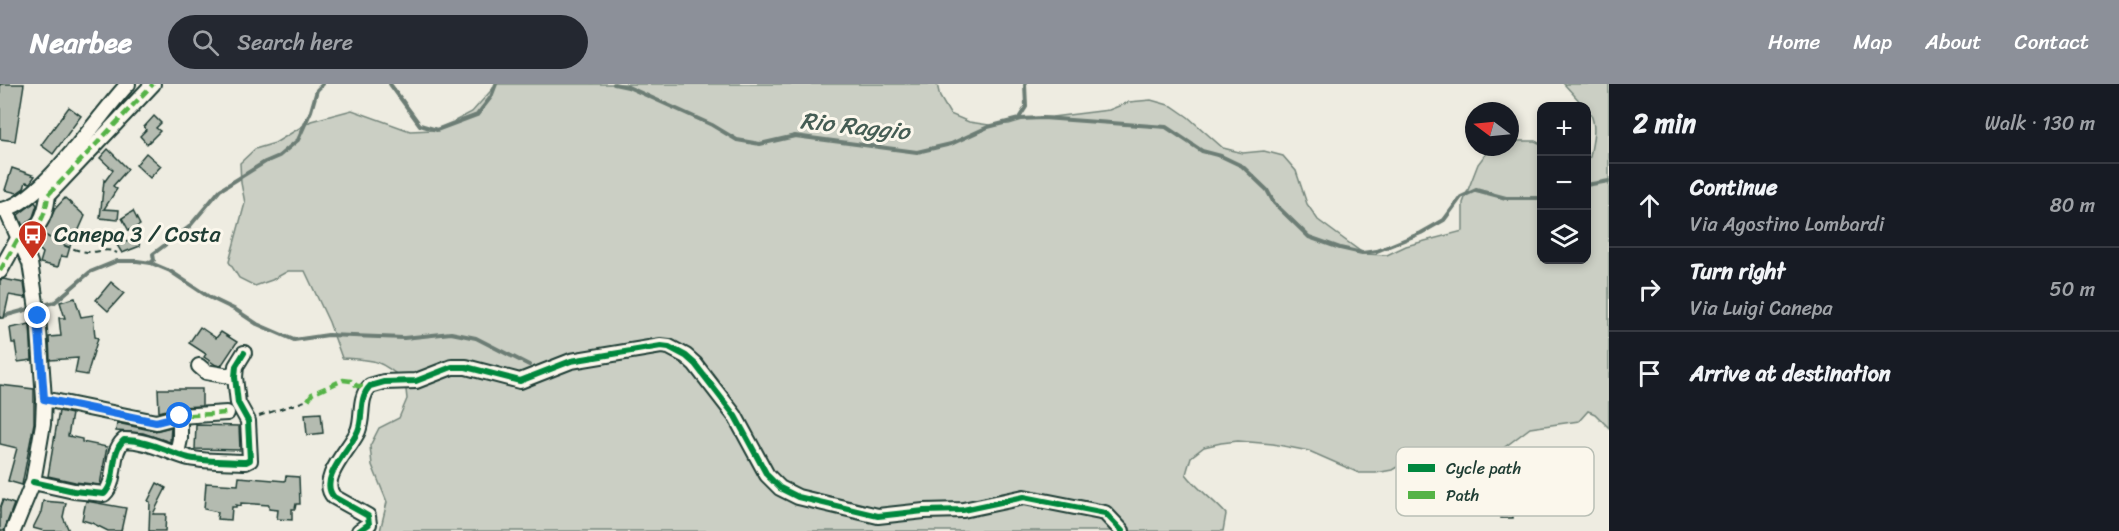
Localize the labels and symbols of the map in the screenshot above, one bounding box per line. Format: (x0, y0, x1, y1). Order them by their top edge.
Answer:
water label: Rio Raggio (798, 99, 913, 153)
north arrow (1465, 102, 1519, 156)
place label: Canepa 3 / Costa (54, 215, 221, 254)
bus stop icon: Canepa 3 / Costa (17, 218, 49, 260)
route end (24, 302, 50, 328)
route start (166, 402, 192, 428)
legend (1396, 447, 1594, 516)
text: Cycle path (1446, 454, 1521, 483)
text: Path (1446, 481, 1479, 510)

